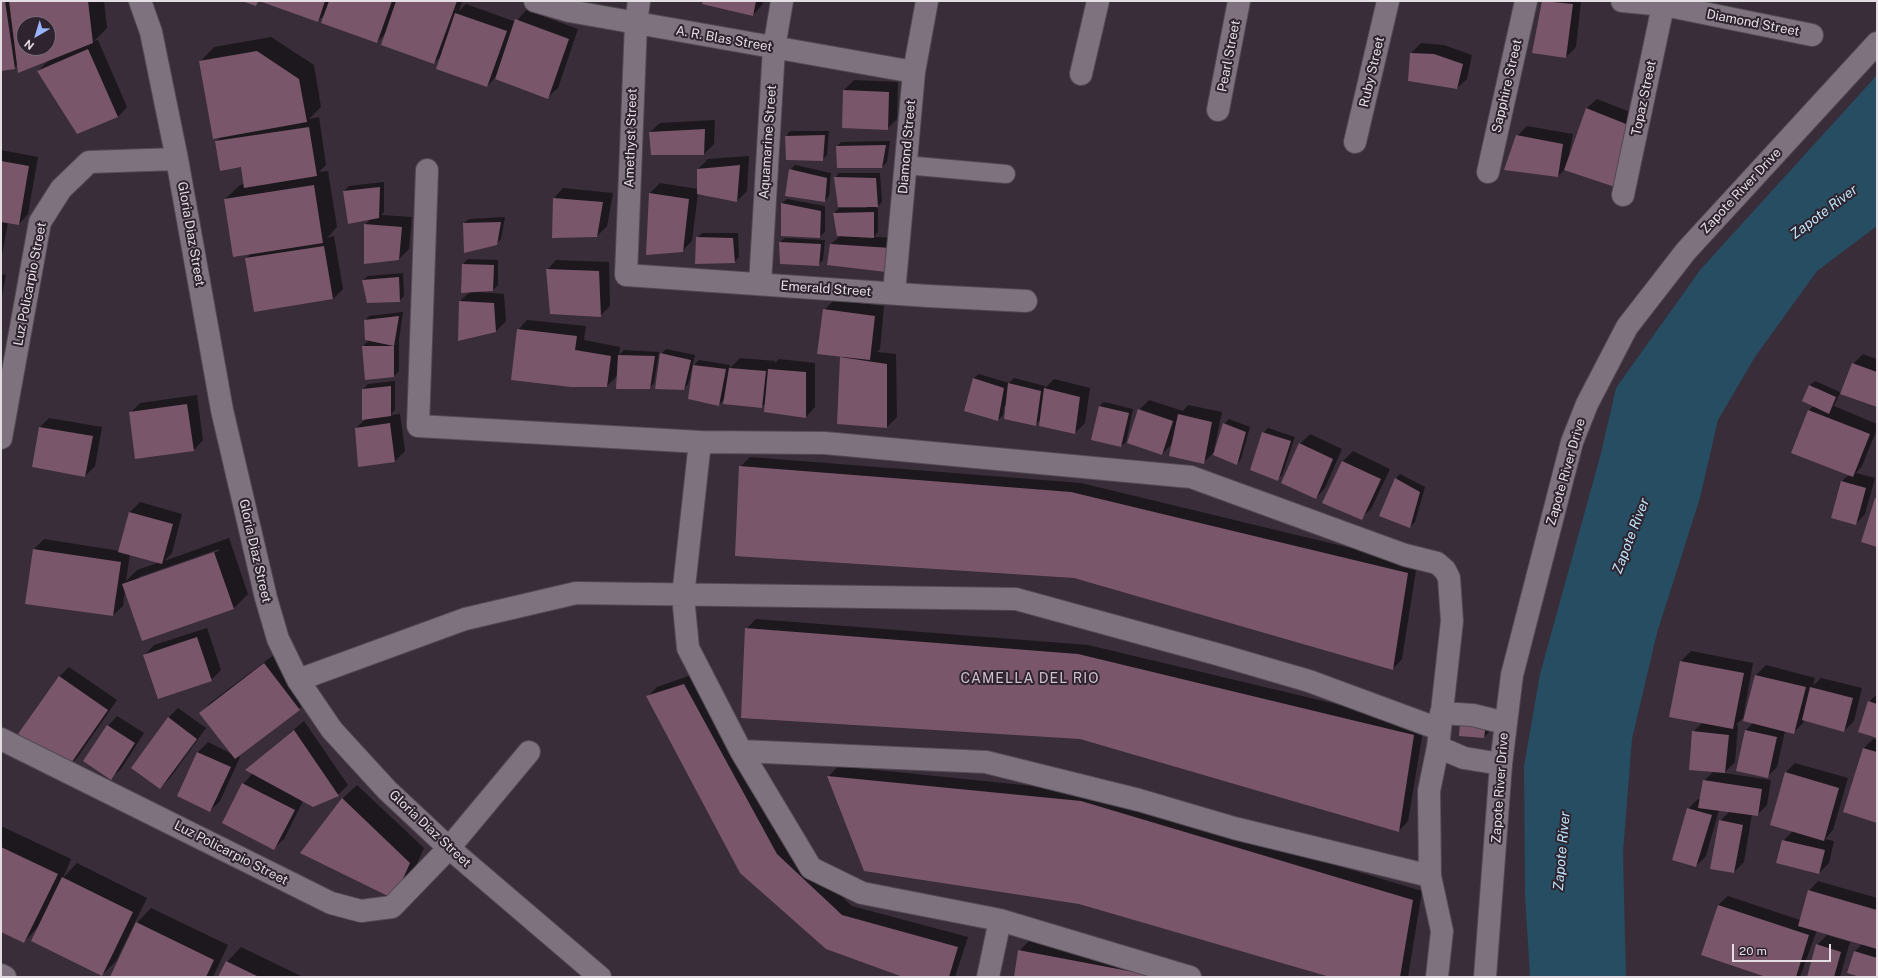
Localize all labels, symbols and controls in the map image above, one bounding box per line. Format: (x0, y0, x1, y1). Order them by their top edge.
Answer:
street label: Diamond Street (1705, 6, 1801, 40)
north arrow (16, 16, 56, 56)
street label: Pearl Street (1214, 19, 1244, 93)
street label: A. R. Blas Street (675, 23, 773, 55)
street label: Ruby Street (1356, 35, 1388, 109)
text: N (22, 37, 36, 52)
street label: Sapphire Street (1489, 38, 1525, 134)
street label: Topaz Street (1628, 59, 1660, 137)
street label: Aquamarine Street (756, 84, 780, 200)
street label: Amethyst Street (621, 88, 641, 188)
street label: Diamond Street (895, 99, 919, 195)
street label: Zapote River Drive (1698, 145, 1784, 237)
street label: Gloria Diaz Street (174, 180, 208, 288)
water label: Zapote River (1787, 181, 1861, 243)
street label: Luz Policarpio Street (10, 221, 50, 347)
street label: Emerald Street (780, 278, 872, 300)
street label: Zapote River Drive (1543, 417, 1589, 527)
water label: Zapote River (1609, 496, 1653, 576)
street label: Gloria Diaz Street (235, 498, 275, 604)
district label: CAMELLA DEL RIO (961, 671, 1099, 687)
street label: Zapote River Drive (1488, 732, 1512, 844)
street label: Gloria Diaz Street (386, 787, 474, 871)
water label: Zapote River (1550, 811, 1574, 891)
street label: Luz Policarpio Street (171, 817, 291, 889)
scale bar (1734, 936, 1833, 962)
text: 20 m (1739, 944, 1767, 958)

